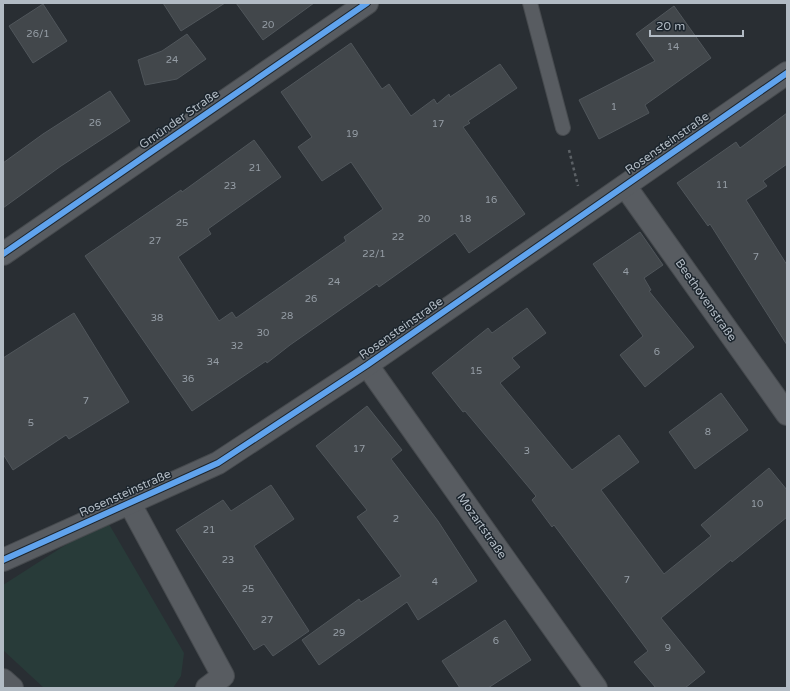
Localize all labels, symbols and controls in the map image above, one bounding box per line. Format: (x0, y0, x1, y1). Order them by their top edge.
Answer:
scale bar (650, 12, 743, 38)
house number: 20 (262, 19, 274, 31)
text: 20 m (656, 19, 685, 33)
house number: 26/1 (26, 28, 50, 40)
house number: 14 (667, 41, 679, 53)
house number: 24 (166, 54, 178, 66)
street label: Gmünder Straße (137, 86, 222, 152)
house number: 1 (611, 101, 617, 113)
street label: Rosensteinstraße (623, 109, 712, 177)
house number: 26 (89, 117, 101, 129)
house number: 17 (432, 118, 444, 130)
house number: 19 (346, 128, 358, 140)
house number: 21 (249, 162, 261, 174)
house number: 11 (716, 179, 728, 191)
house number: 23 (224, 180, 236, 192)
house number: 16 (485, 194, 497, 206)
house number: 20 (418, 213, 430, 225)
house number: 18 (459, 213, 471, 225)
house number: 25 (176, 217, 188, 229)
house number: 22 (392, 231, 404, 243)
house number: 27 (149, 235, 161, 247)
house number: 22/1 (362, 248, 386, 260)
house number: 7 (753, 251, 759, 263)
street label: Beethovenstraße (672, 256, 740, 344)
house number: 4 (623, 266, 629, 278)
house number: 24 (328, 276, 340, 288)
house number: 26 (305, 293, 317, 305)
street label: Rosensteinstraße (357, 294, 446, 362)
house number: 28 (281, 310, 293, 322)
house number: 38 (151, 312, 163, 324)
house number: 30 (257, 327, 269, 339)
house number: 32 (231, 340, 243, 352)
house number: 6 (654, 346, 660, 358)
house number: 34 (207, 356, 219, 368)
house number: 15 (470, 365, 482, 377)
house number: 36 (182, 373, 194, 385)
house number: 7 (83, 395, 89, 407)
house number: 5 (28, 417, 34, 429)
house number: 8 (705, 426, 711, 438)
house number: 17 (353, 443, 365, 455)
house number: 3 (524, 445, 530, 457)
street label: Rosensteinstraße (77, 466, 173, 519)
street label: Mozartstraße (454, 491, 510, 561)
house number: 10 (751, 498, 763, 510)
house number: 2 (393, 513, 399, 525)
house number: 21 (203, 524, 215, 536)
house number: 23 (222, 554, 234, 566)
house number: 7 (624, 574, 630, 586)
house number: 4 (432, 576, 438, 588)
house number: 25 (242, 583, 254, 595)
house number: 27 (261, 614, 273, 626)
house number: 29 (333, 627, 345, 639)
house number: 6 (493, 635, 499, 647)
house number: 9 (665, 642, 671, 654)

